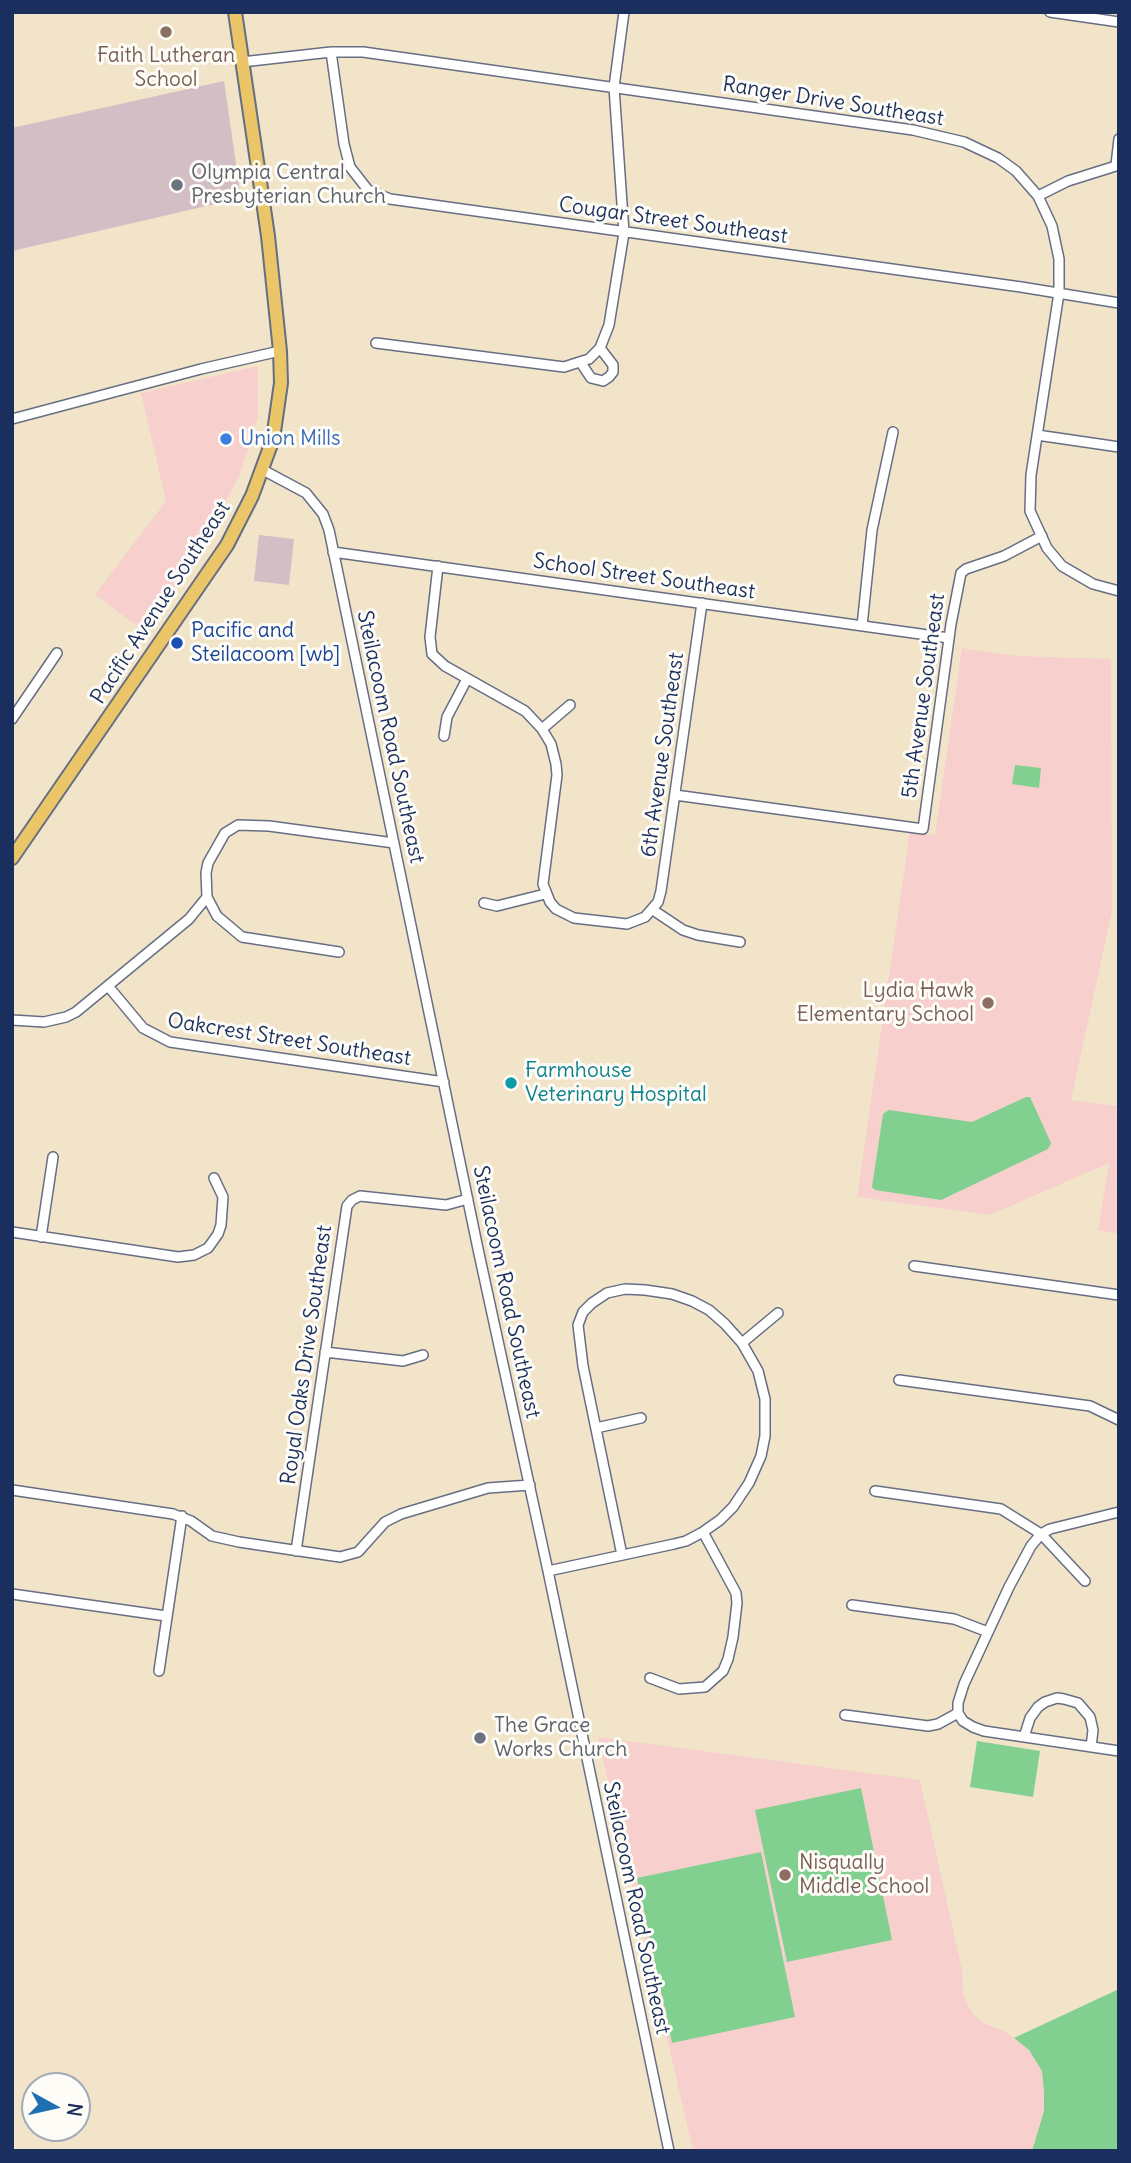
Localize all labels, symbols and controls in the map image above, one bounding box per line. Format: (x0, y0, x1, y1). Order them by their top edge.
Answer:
marker: Faith Lutheran School (158, 24, 174, 40)
place label: Faith Lutheran School (97, 43, 235, 93)
street label: Ranger Drive Southeast (721, 72, 945, 132)
place label: Olympia Central Presbyterian Church (191, 160, 386, 210)
marker: Olympia Central Presbyterian Church (169, 177, 185, 193)
street label: Cougar Street Southeast (557, 192, 789, 250)
place label: Union Mills (240, 426, 341, 452)
marker: Union Mills (218, 431, 234, 447)
street label: Pacific Avenue Southeast (86, 497, 236, 709)
street label: School Street Southeast (531, 549, 757, 605)
street label: 5th Avenue Southeast (897, 592, 951, 800)
street label: Steilacoom Road Southeast (351, 608, 429, 866)
place label: Pacific and Steilacoom [wb] (191, 618, 340, 668)
marker: Pacific and Steilacoom [wb] (169, 635, 185, 651)
street label: 6th Avenue Southeast (636, 651, 690, 859)
place label: Lydia Hawk Elementary School (797, 978, 974, 1028)
marker: Lydia Hawk Elementary School (980, 995, 996, 1011)
street label: Oakcrest Street Southeast (165, 1008, 413, 1072)
place label: Farmhouse Veterinary Hospital (525, 1058, 707, 1108)
marker: Farmhouse Veterinary Hospital (503, 1075, 519, 1091)
street label: Steilacoom Road Southeast (467, 1163, 545, 1421)
street label: Royal Oaks Drive Southeast (276, 1224, 338, 1486)
place label: The Grace Works Church (494, 1713, 627, 1763)
marker: The Grace Works Church (472, 1730, 488, 1746)
street label: Steilacoom Road Southeast (597, 1779, 675, 2037)
place label: Nisqually Middle School (799, 1850, 929, 1900)
marker: Nisqually Middle School (777, 1867, 793, 1883)
north arrow (21, 2072, 91, 2142)
text: N (62, 2101, 88, 2118)

